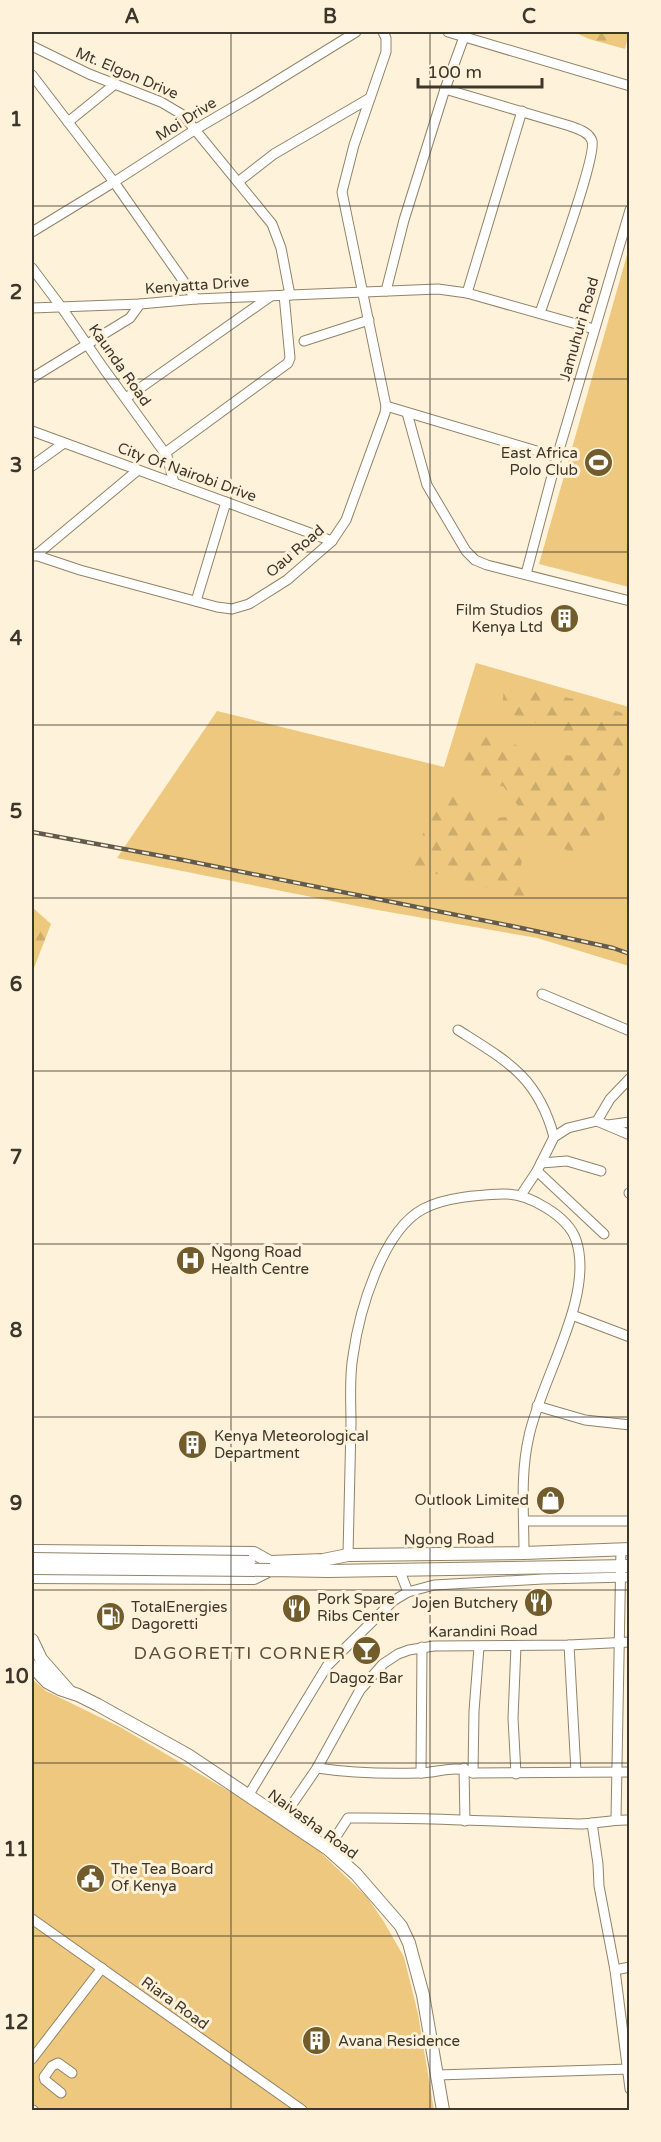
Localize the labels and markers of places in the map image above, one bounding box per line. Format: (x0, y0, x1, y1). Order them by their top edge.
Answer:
place label: East Africa Polo Club (501, 444, 578, 479)
sports icon: East Africa Polo Club (583, 446, 615, 478)
place label: Film Studios Kenya Ltd (456, 601, 543, 636)
building icon: Film Studios Kenya Ltd (548, 603, 580, 635)
place label: Ngong Road Health Centre (211, 1243, 309, 1278)
hospital icon: Ngong Road Health Centre (174, 1245, 206, 1277)
place label: Kenya Meteorological Department (214, 1427, 369, 1462)
building icon: Kenya Meteorological Department (177, 1429, 209, 1461)
shop icon: Outlook Limited (534, 1484, 566, 1516)
place label: Outlook Limited (415, 1491, 529, 1509)
restaurant icon: Jojen Butchery (523, 1587, 555, 1619)
place label: Pork Spare Ribs Center (317, 1590, 400, 1625)
restaurant icon: Pork Spare Ribs Center (280, 1592, 312, 1624)
place label: Jojen Butchery (412, 1594, 518, 1612)
place label: TotalEnergies Dagoretti (131, 1598, 227, 1633)
fuel station icon: TotalEnergies Dagoretti (94, 1600, 126, 1632)
bar icon: Dagoz Bar (350, 1635, 382, 1667)
place label: Dagoz Bar (329, 1669, 403, 1687)
place label: The Tea Board Of Kenya (111, 1860, 213, 1895)
public building icon: The Tea Board Of Kenya (74, 1862, 106, 1894)
building icon: Avana Residence (301, 2025, 333, 2057)
place label: Avana Residence (338, 2032, 460, 2050)

